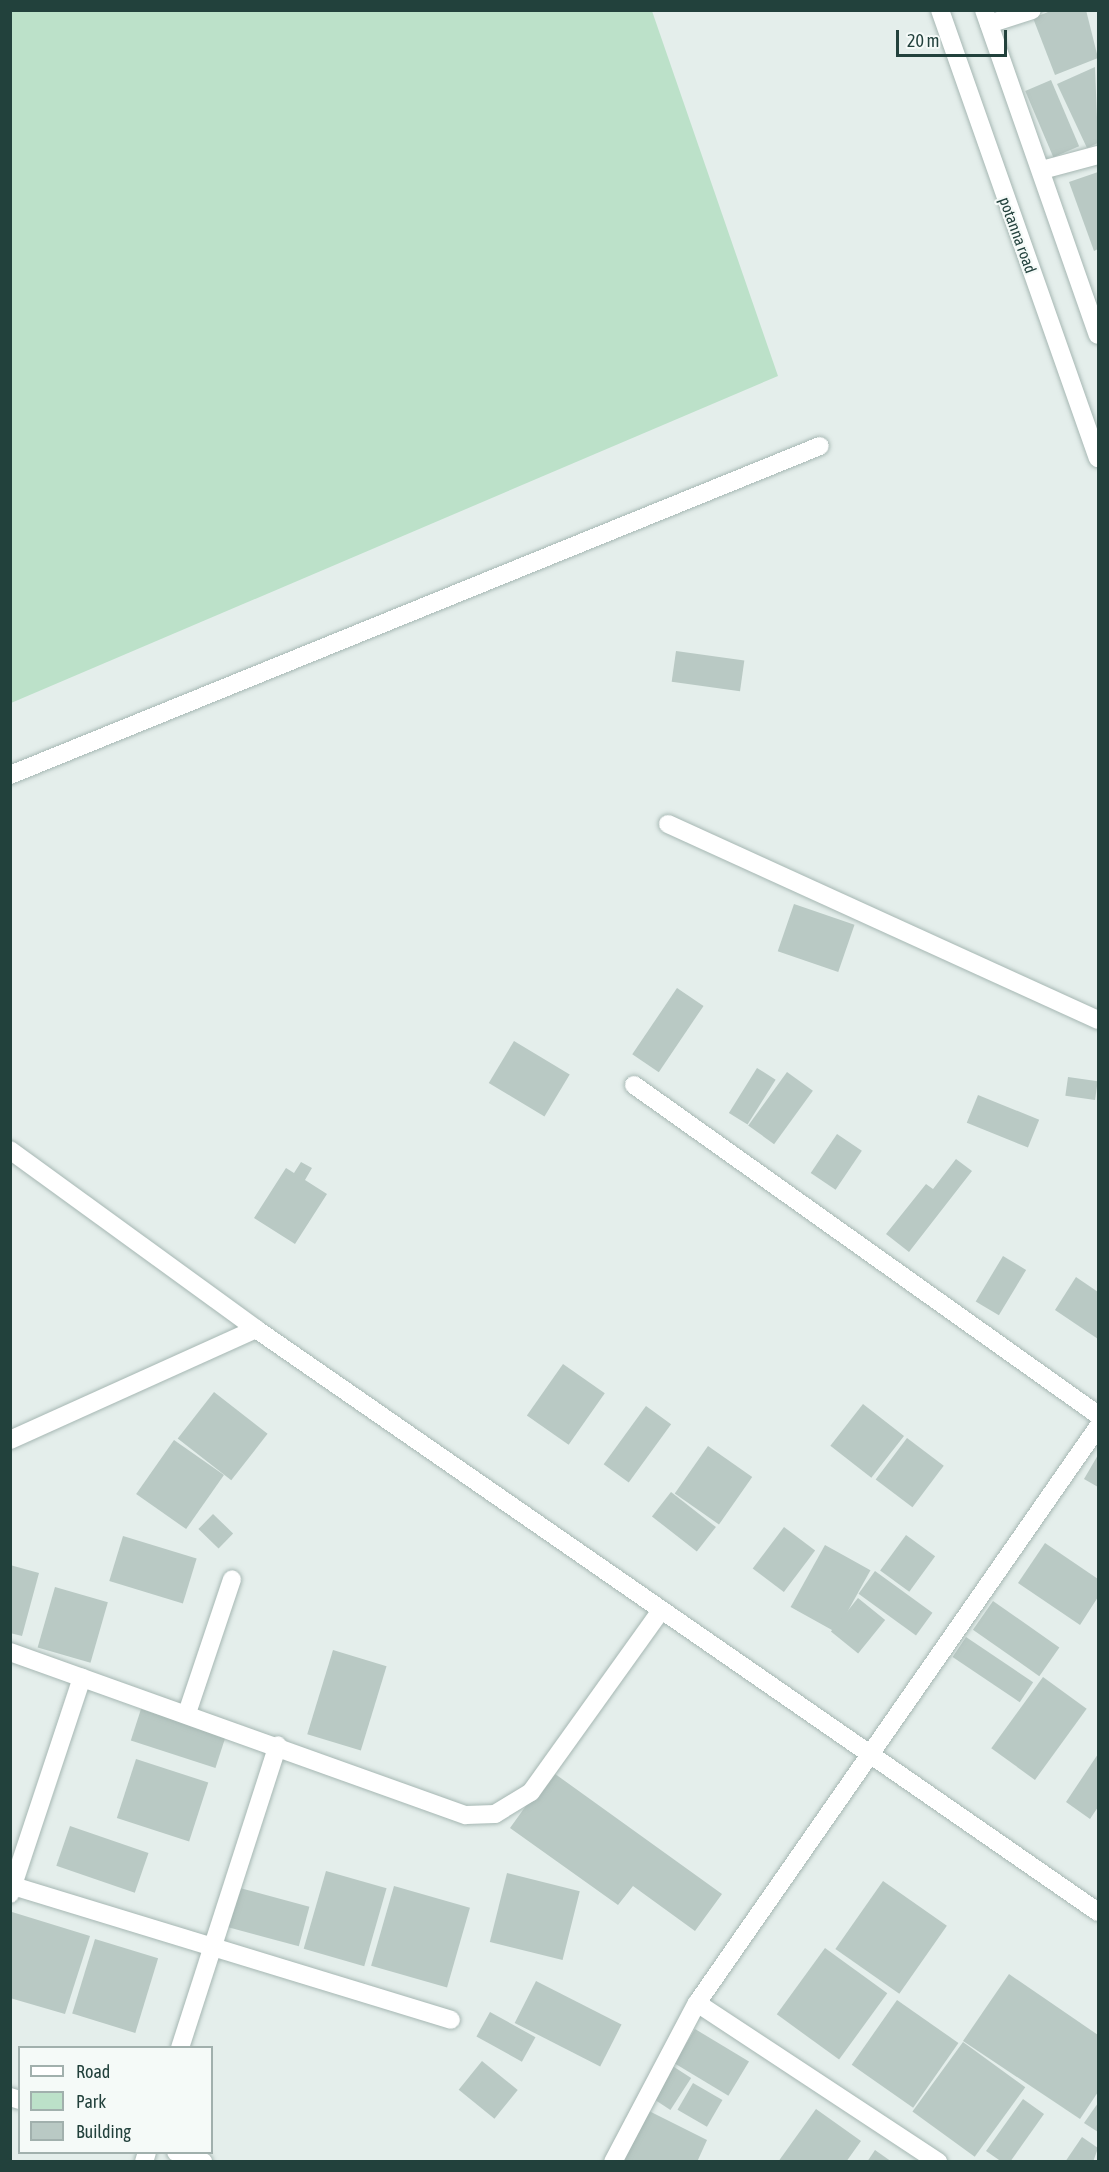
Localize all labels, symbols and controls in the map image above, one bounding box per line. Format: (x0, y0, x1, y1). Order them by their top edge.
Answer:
scale bar (899, 18, 1010, 56)
text: 20 m (907, 30, 939, 51)
street label: potanna road (995, 194, 1041, 276)
legend (18, 2046, 213, 2154)
text: Road (76, 2061, 110, 2082)
text: Park (76, 2091, 106, 2112)
text: Building (76, 2121, 131, 2142)

